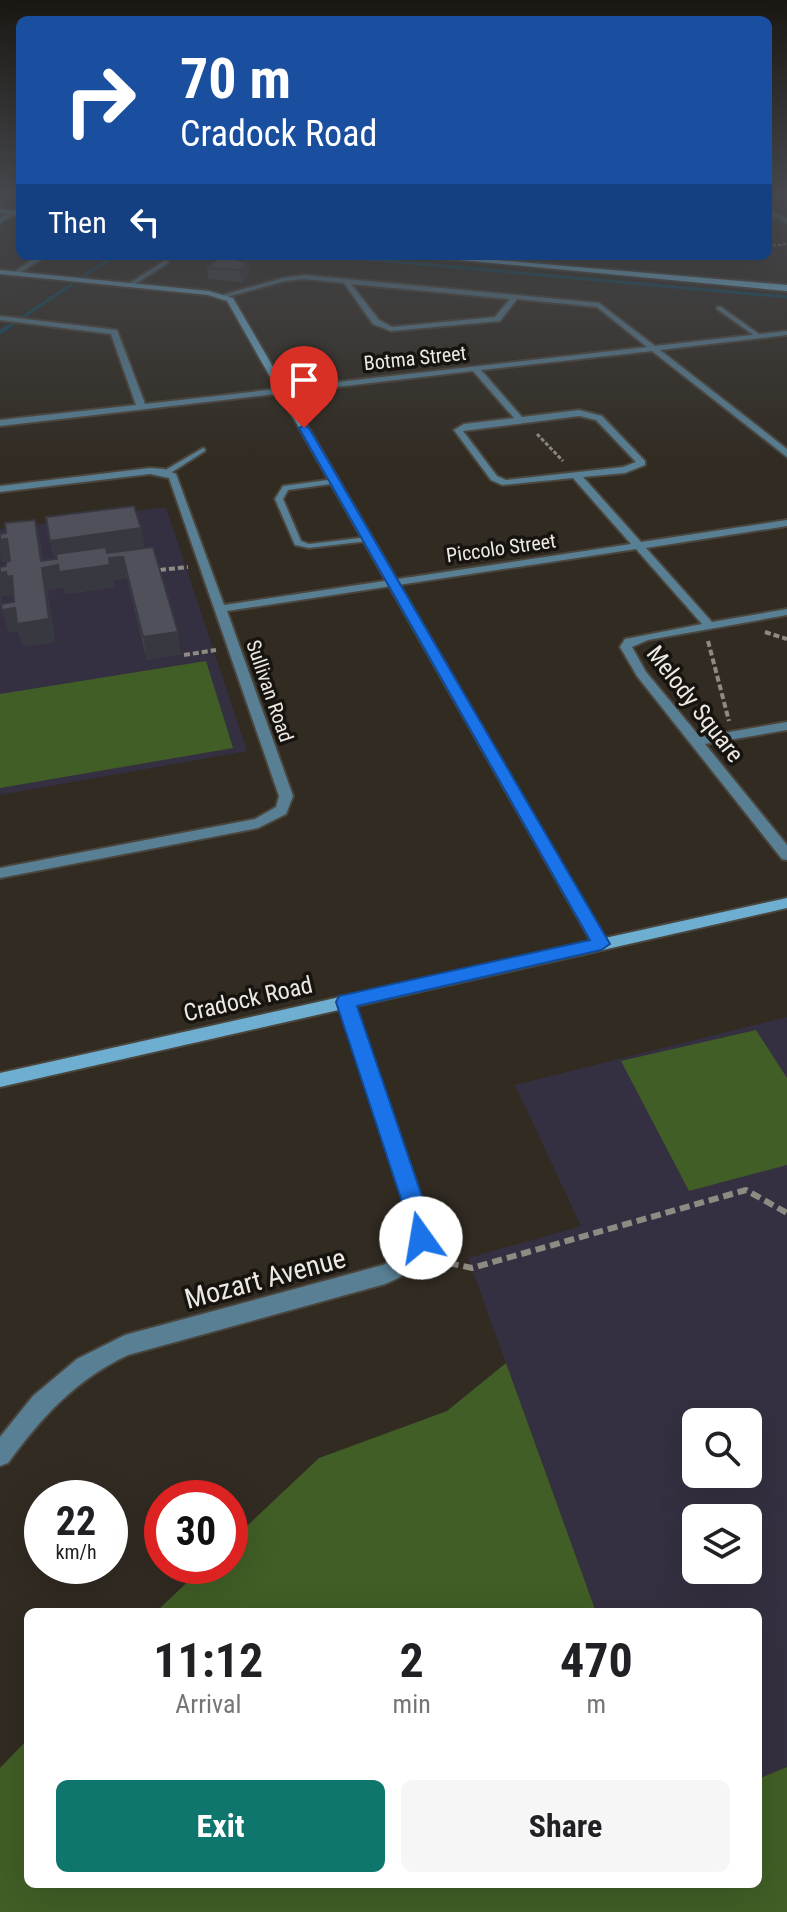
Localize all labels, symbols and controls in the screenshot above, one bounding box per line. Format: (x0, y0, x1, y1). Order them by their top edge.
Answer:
text: 70 m (180, 46, 291, 112)
icon: right (48, 48, 152, 152)
text: Cradock Road (180, 113, 377, 155)
icon: left (123, 200, 167, 244)
text: Then (48, 205, 107, 240)
street label: Botma Street (363, 341, 468, 375)
pin (270, 346, 338, 428)
icon: arrive (282, 358, 326, 402)
street label: Piccolo Street (445, 528, 557, 568)
street label: Sullivan Road (241, 637, 299, 745)
street label: Melody Square (641, 640, 749, 768)
street label: Cradock Road (181, 971, 315, 1027)
position arrow (379, 1196, 463, 1280)
street label: Mozart Avenue (181, 1241, 349, 1316)
map controls (682, 1408, 762, 1584)
button: search (682, 1408, 762, 1488)
speed limit sign: 30 (144, 1480, 248, 1584)
text: 22 (56, 1498, 96, 1545)
button: layers (682, 1504, 762, 1584)
text: km/h (55, 1540, 97, 1564)
text: 11:12 (153, 1632, 263, 1689)
text: 2 (400, 1632, 424, 1689)
text: 470 (560, 1632, 633, 1689)
text: Arrival (175, 1689, 241, 1719)
text: min (393, 1689, 431, 1719)
text: m (587, 1689, 606, 1719)
button: Exit (56, 1780, 385, 1872)
button: Share (401, 1780, 730, 1872)

